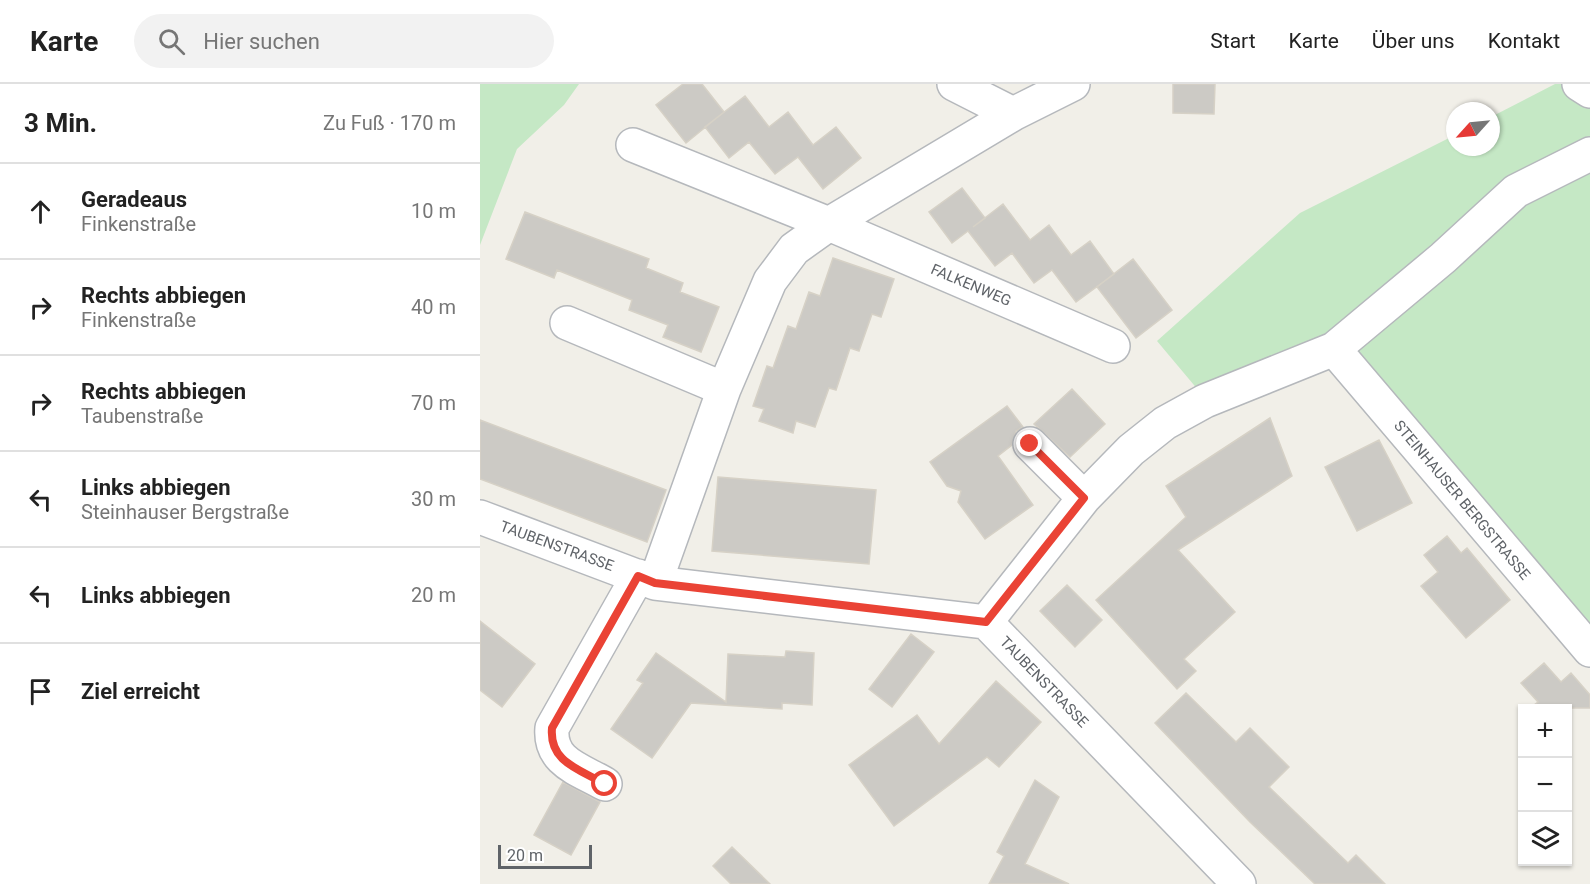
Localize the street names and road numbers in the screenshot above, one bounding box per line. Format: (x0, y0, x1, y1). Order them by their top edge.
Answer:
street label: FALKENWEG (928, 260, 1014, 310)
street label: STEINHAUSER BERGSTRASSE (1390, 417, 1534, 584)
street label: TAUBENSTRASSE (498, 517, 617, 575)
street label: TAUBENSTRASSE (996, 633, 1092, 732)

